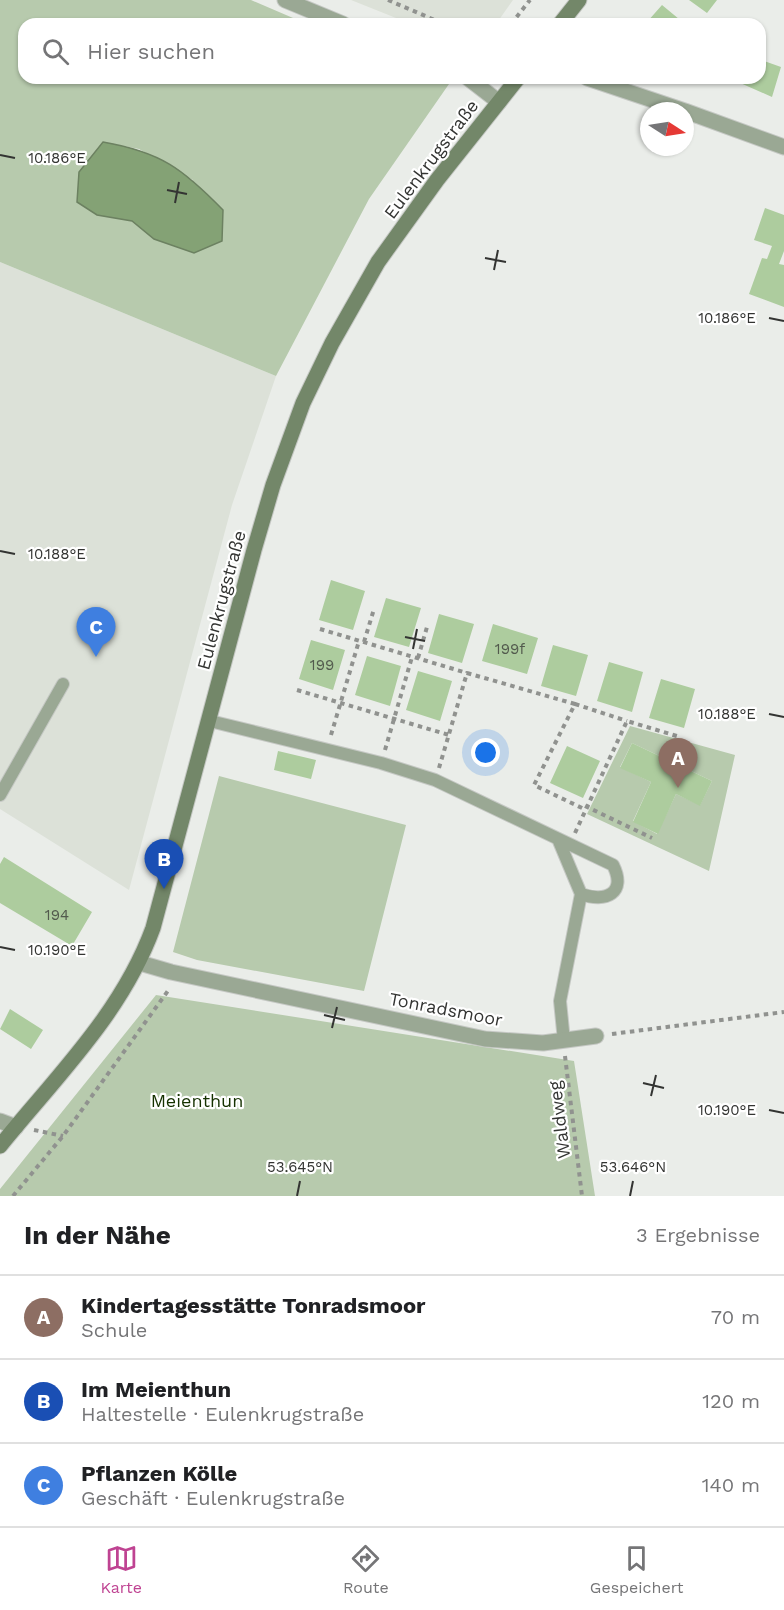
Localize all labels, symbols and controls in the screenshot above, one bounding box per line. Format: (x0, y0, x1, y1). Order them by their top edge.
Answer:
search box (18, 18, 766, 84)
icon: search (39, 35, 72, 68)
text: Hier suchen (87, 39, 215, 64)
street label: Eulenkrugstraße (379, 95, 483, 223)
north arrow (640, 102, 694, 156)
text: 10.186°E (28, 149, 86, 167)
text: 10.186°E (698, 309, 756, 327)
street label: Eulenkrugstraße (192, 528, 250, 672)
text: 10.188°E (28, 545, 86, 563)
pin: C (76, 608, 116, 657)
house number: 199f (495, 640, 525, 658)
house number: 199 (310, 656, 334, 674)
text: 10.188°E (698, 705, 756, 723)
your location (471, 738, 500, 767)
pin: A (658, 738, 698, 788)
pin: B (144, 840, 184, 889)
house number: 194 (45, 906, 69, 924)
text: 10.190°E (28, 941, 86, 959)
street label: Tonradsmoor (388, 988, 504, 1030)
street label: Waldweg (544, 1079, 574, 1160)
park label: Meienthun (151, 1090, 243, 1111)
text: 10.190°E (698, 1101, 756, 1119)
text: 53.645°N (267, 1158, 333, 1176)
text: 53.646°N (600, 1158, 666, 1176)
text: In der Nähe (24, 1220, 171, 1250)
text: 3 Ergebnisse (636, 1223, 760, 1247)
text: Kindertagesstätte Tonradsmoor (81, 1293, 426, 1318)
text: A (37, 1305, 50, 1329)
text: 70 m (711, 1305, 760, 1329)
text: Schule (81, 1318, 147, 1342)
text: Im Meienthun (81, 1377, 231, 1402)
text: B (37, 1389, 50, 1413)
text: 120 m (702, 1389, 760, 1413)
text: Haltestelle · Eulenkrugstraße (81, 1402, 364, 1426)
text: Pflanzen Kölle (81, 1461, 237, 1486)
text: C (37, 1473, 50, 1497)
text: 140 m (702, 1473, 760, 1497)
text: Geschäft · Eulenkrugstraße (81, 1486, 345, 1510)
tab: Karte (101, 1542, 142, 1597)
tab: Route (343, 1542, 389, 1597)
tab: Gespeichert (590, 1542, 683, 1597)

